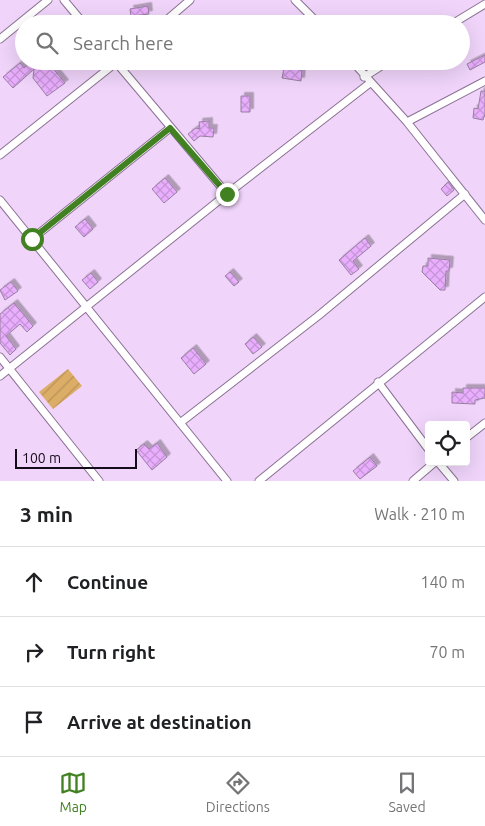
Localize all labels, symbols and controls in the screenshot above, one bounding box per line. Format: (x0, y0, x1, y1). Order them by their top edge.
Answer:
search box (15, 15, 470, 70)
icon: search (33, 29, 61, 57)
text: Search here (73, 32, 173, 54)
route end (216, 183, 239, 206)
route start (21, 228, 44, 251)
map controls (425, 421, 470, 466)
button: locate (425, 421, 470, 466)
scale bar (15, 446, 138, 469)
text: 100 m (22, 450, 61, 466)
text: 3 min (20, 502, 73, 526)
text: Walk · 210 m (374, 505, 465, 523)
icon: ahead (20, 568, 48, 596)
text: Continue (67, 571, 148, 593)
text: 140 m (420, 573, 465, 591)
icon: right (20, 638, 48, 666)
text: Turn right (67, 641, 155, 663)
text: 70 m (429, 643, 465, 661)
icon: arrive (20, 708, 48, 736)
text: Arrive at destination (67, 711, 252, 733)
tab: Map (59, 769, 87, 815)
tab: Directions (206, 769, 270, 815)
tab: Saved (388, 769, 426, 815)

